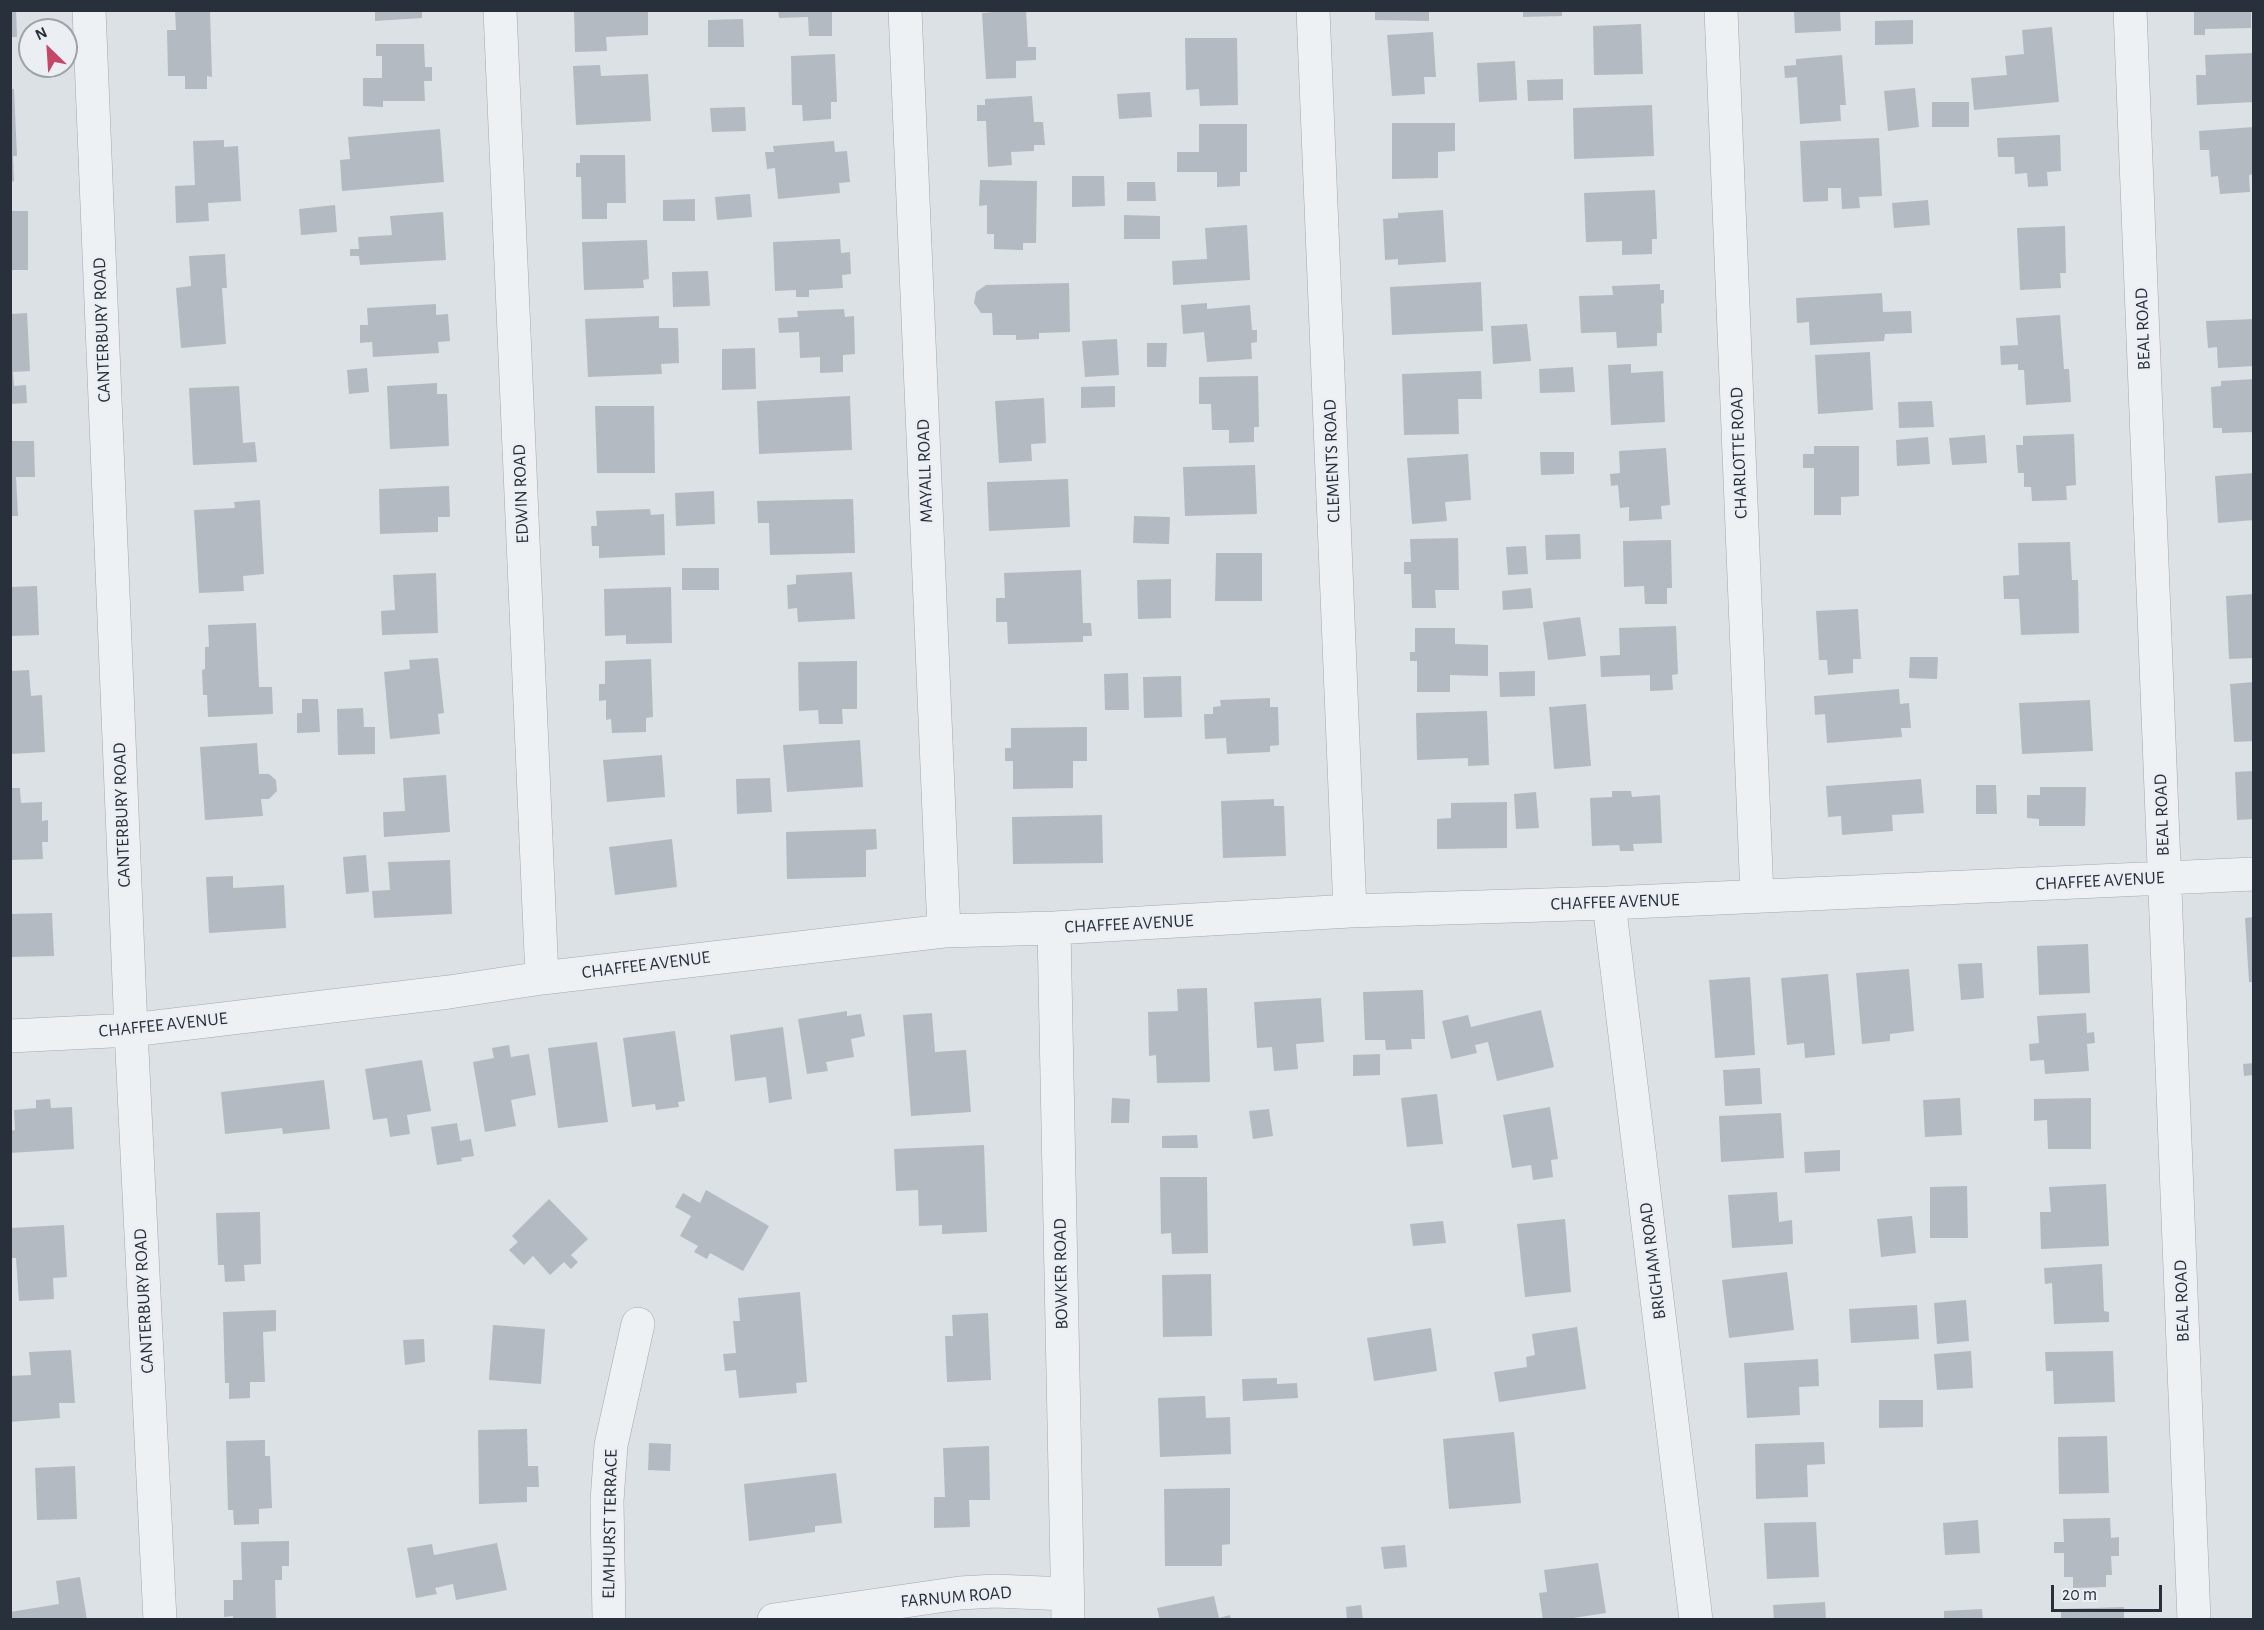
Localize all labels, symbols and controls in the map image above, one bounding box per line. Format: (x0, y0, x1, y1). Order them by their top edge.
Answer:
north arrow (18, 18, 78, 78)
text: N (33, 24, 50, 43)
street label: CANTERBURY ROAD (89, 257, 115, 403)
street label: BEAL ROAD (2131, 288, 2155, 370)
street label: CHARLOTTE ROAD (1726, 387, 1752, 519)
street label: CLEMENTS ROAD (1319, 399, 1345, 523)
street label: MAYALL ROAD (912, 419, 938, 523)
street label: EDWIN ROAD (508, 444, 534, 544)
street label: CANTERBURY ROAD (109, 742, 135, 888)
street label: BEAL ROAD (2150, 774, 2174, 856)
street label: CHAFFEE AVENUE (2035, 867, 2165, 895)
street label: CHAFFEE AVENUE (1550, 889, 1680, 915)
street label: CHAFFEE AVENUE (1064, 910, 1194, 938)
street label: CHAFFEE AVENUE (581, 946, 711, 984)
street label: CHAFFEE AVENUE (98, 1008, 228, 1042)
street label: BRIGHAM ROAD (1635, 1201, 1671, 1321)
street label: BOWKER ROAD (1049, 1218, 1073, 1330)
street label: CANTERBURY ROAD (129, 1228, 159, 1374)
street label: BEAL ROAD (2170, 1260, 2194, 1342)
street label: ELMHURST TERRACE (598, 1449, 622, 1599)
scale bar (2054, 1573, 2165, 1611)
street label: FARNUM ROAD (900, 1581, 1012, 1613)
text: 20 m (2062, 1586, 2097, 1604)

